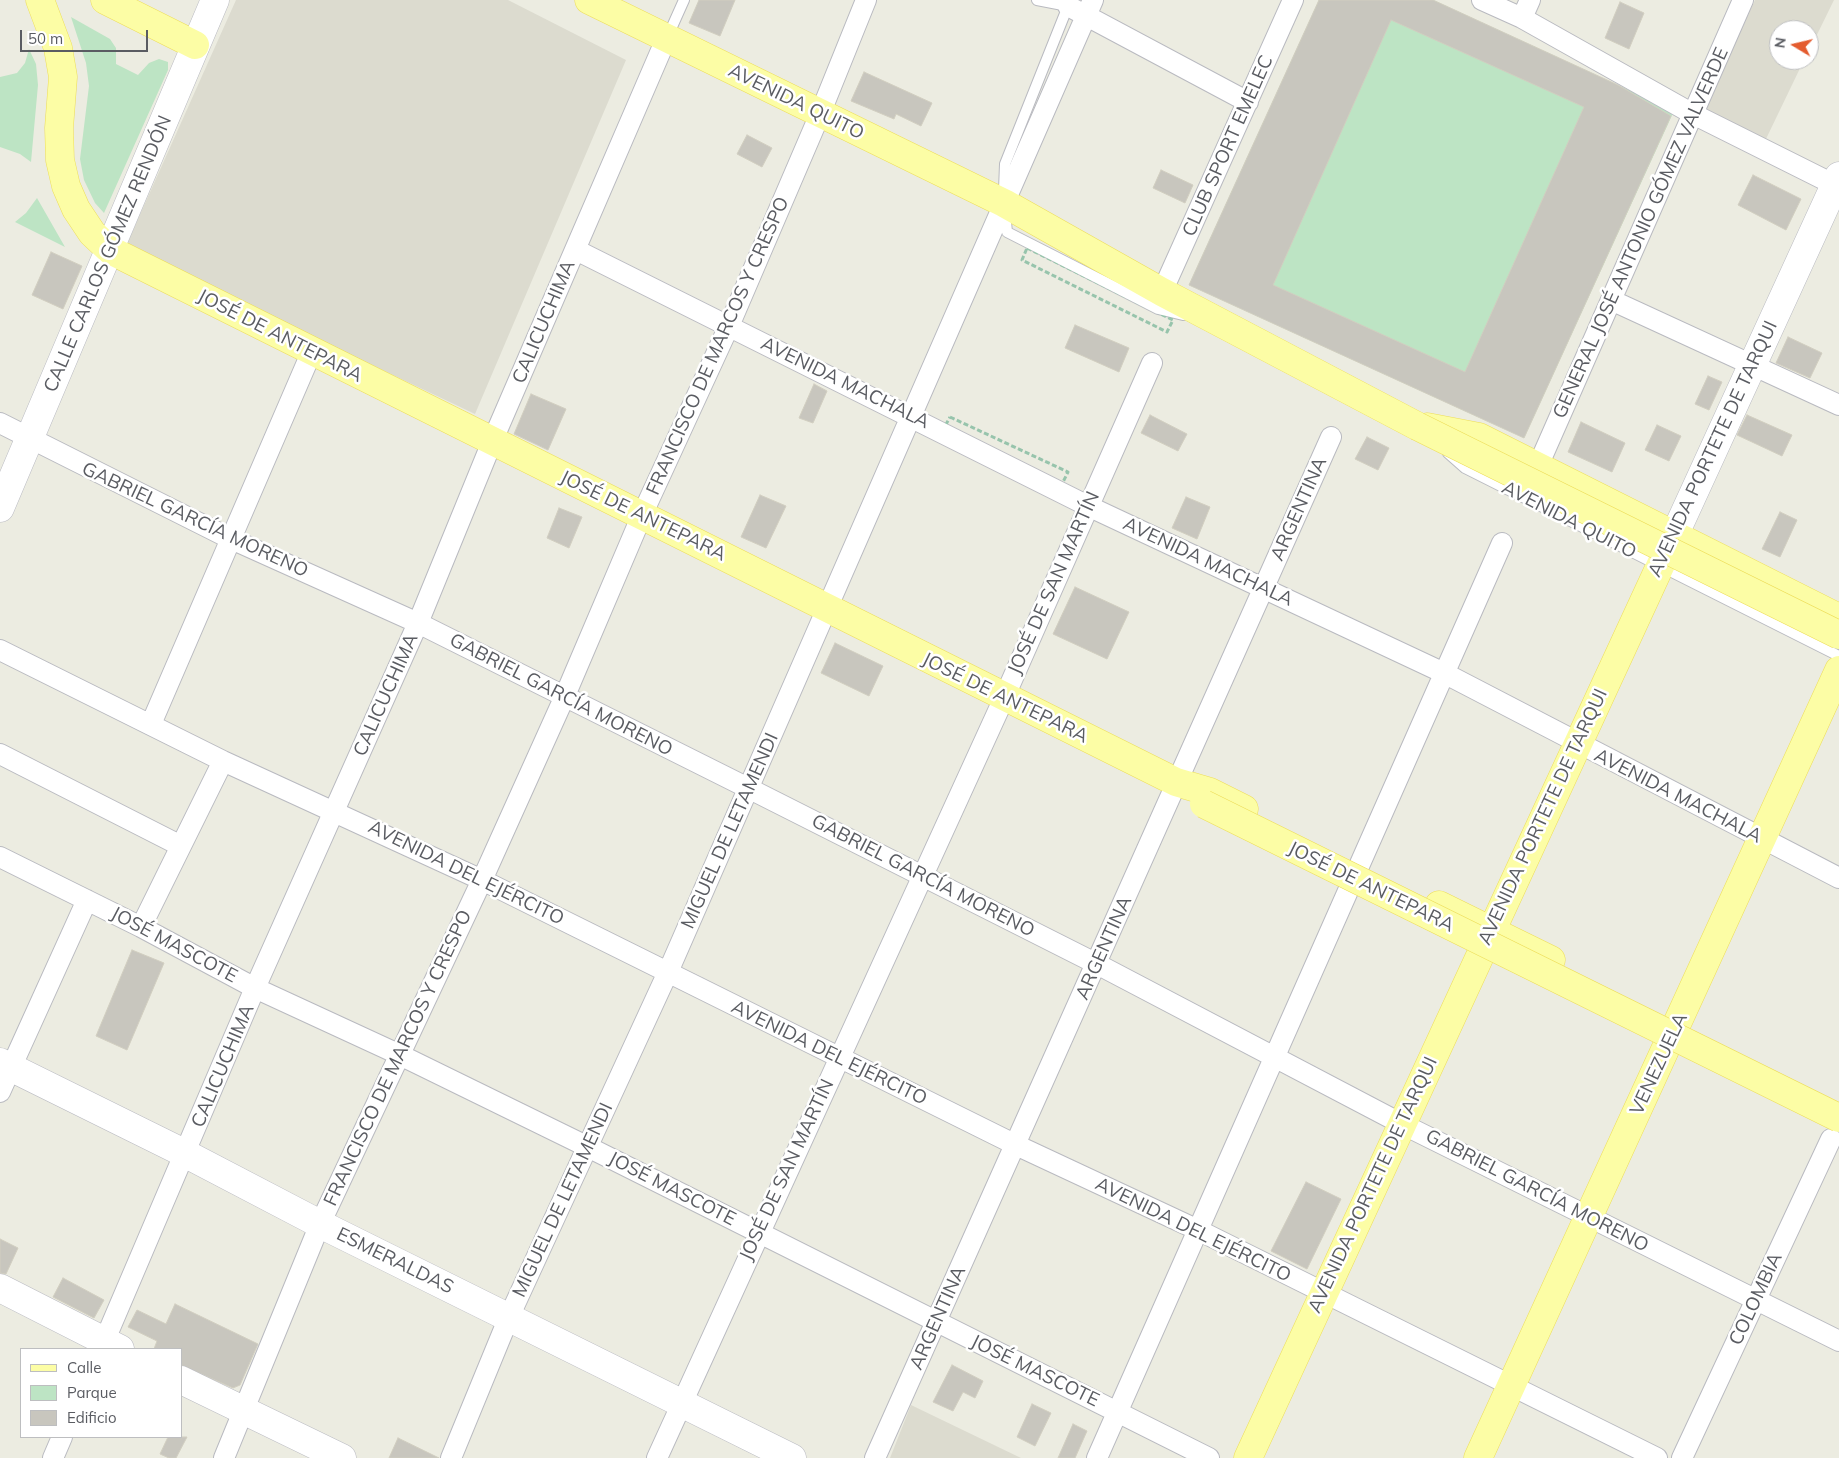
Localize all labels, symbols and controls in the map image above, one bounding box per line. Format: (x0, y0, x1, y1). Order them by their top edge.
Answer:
scale bar (22, 20, 150, 52)
north arrow (1769, 20, 1819, 70)
text: 50 m (28, 29, 63, 48)
text: N (1770, 36, 1790, 49)
street label: GENERAL JOSÉ ANTONIO GÓMEZ VALVERDE (1548, 44, 1734, 422)
street label: CLUB SPORT EMELEC (1178, 52, 1278, 240)
street label: AVENIDA QUITO (724, 59, 868, 145)
street label: CALLE CARLOS GÓMEZ RENDÓN (39, 112, 177, 396)
street label: FRANCISCO DE MARCOS Y CRESPO (642, 193, 794, 499)
street label: CALICUCHIMA (508, 257, 580, 387)
street label: JOSÉ DE ANTEPARA (194, 285, 366, 387)
street label: AVENIDA PORTETE DE TARQUI (1644, 317, 1782, 581)
street label: AVENIDA MACHALA (757, 332, 933, 434)
street label: ARGENTINA (1266, 454, 1332, 564)
street label: GABRIEL GARCÍA MORENO (78, 457, 312, 583)
street label: JOSÉ DE ANTEPARA (556, 466, 730, 566)
street label: AVENIDA QUITO (1498, 476, 1640, 564)
street label: JOSÉ DE SAN MARTÍN (1003, 488, 1105, 678)
street label: AVENIDA MACHALA (1119, 513, 1297, 611)
street label: GABRIEL GARCÍA MORENO (446, 629, 676, 761)
street label: CALICUCHIMA (349, 630, 423, 760)
street label: JOSÉ DE ANTEPARA (918, 648, 1092, 748)
street label: AVENIDA PORTETE DE TARQUI (1474, 685, 1612, 949)
street label: MIGUEL DE LETAMENDI (677, 730, 783, 932)
street label: AVENIDA MACHALA (1590, 744, 1766, 848)
street label: GABRIEL GARCÍA MORENO (808, 810, 1038, 942)
street label: AVENIDA DEL EJÉRCITO (364, 816, 568, 930)
street label: JOSÉ DE ANTEPARA (1284, 837, 1458, 937)
street label: ARGENTINA (1071, 893, 1137, 1003)
street label: JOSÉ MASCOTE (107, 902, 241, 988)
street label: FRANCISCO DE MARCOS Y CRESPO (319, 906, 477, 1210)
street label: AVENIDA DEL EJÉRCITO (727, 996, 931, 1110)
street label: CALICUCHIMA (187, 1001, 259, 1131)
street label: VENEZUELA (1625, 1009, 1693, 1119)
street label: AVENIDA PORTETE DE TARQUI (1304, 1053, 1442, 1317)
street label: JOSÉ DE SAN MARTÍN (735, 1076, 839, 1264)
street label: MIGUEL DE LETAMENDI (508, 1099, 618, 1301)
street label: GABRIEL GARCÍA MORENO (1422, 1125, 1652, 1257)
street label: JOSÉ MASCOTE (604, 1147, 740, 1231)
street label: AVENIDA DEL EJÉRCITO (1091, 1173, 1295, 1287)
street label: ESMERALDAS (333, 1223, 457, 1299)
street label: COLOMBIA (1725, 1249, 1787, 1349)
street label: ARGENTINA (905, 1263, 971, 1373)
street label: JOSÉ MASCOTE (967, 1330, 1103, 1412)
legend (20, 1348, 182, 1438)
text: Calle (67, 1358, 101, 1377)
text: Parque (67, 1383, 117, 1402)
text: Edificio (67, 1408, 117, 1427)

